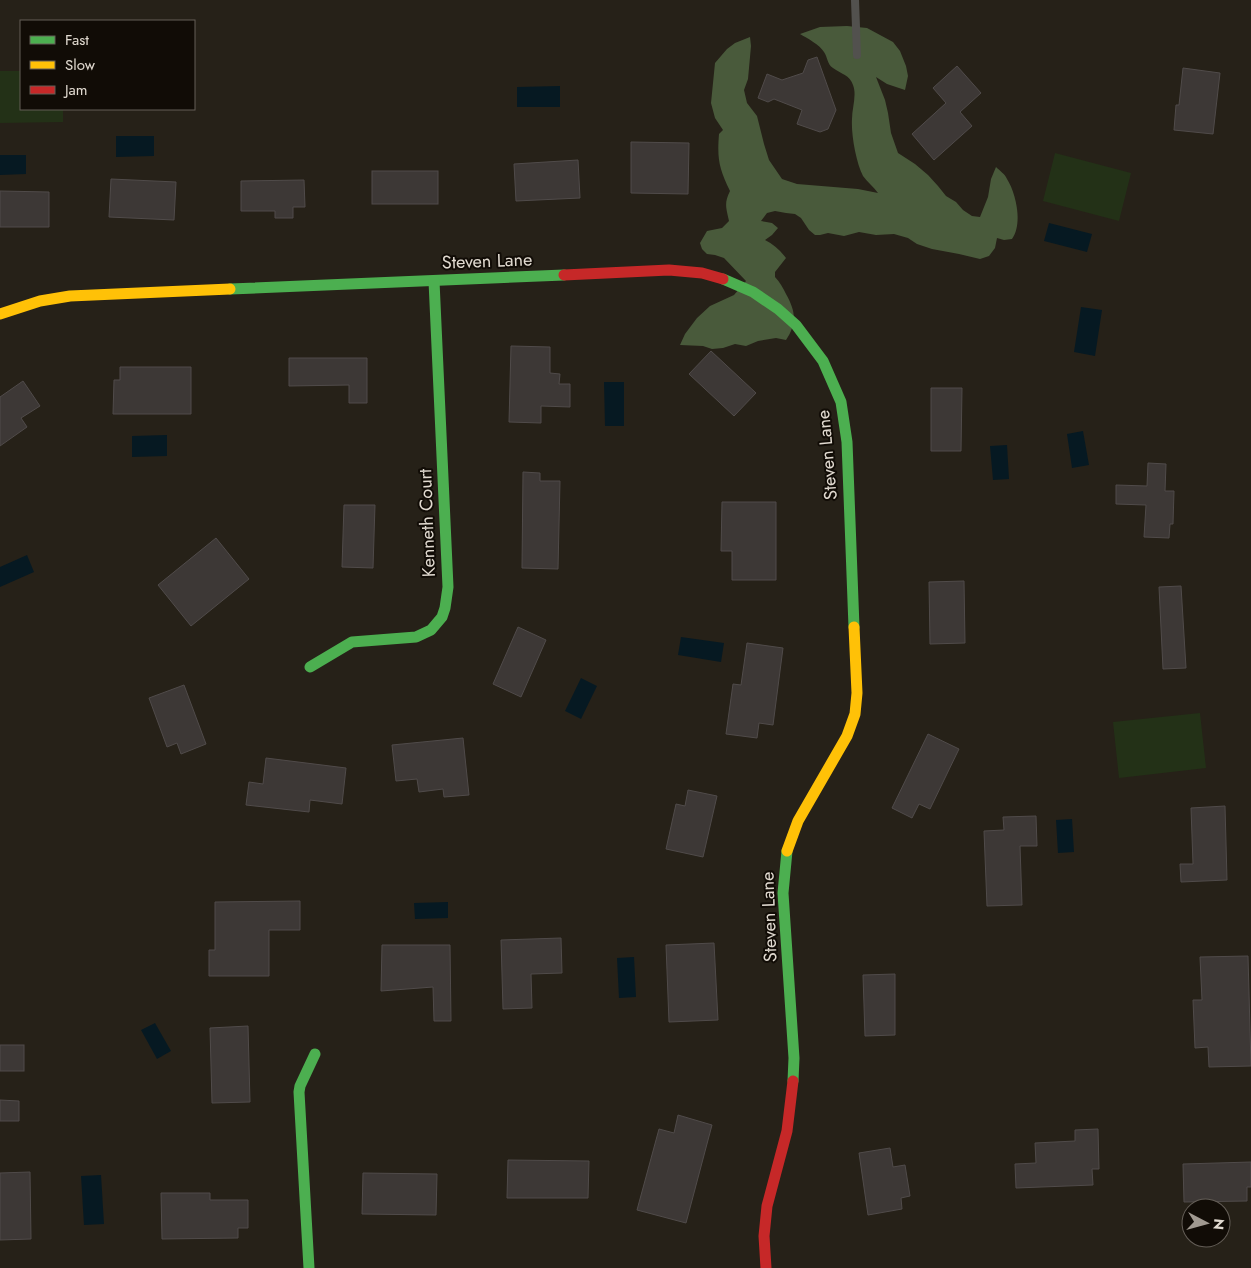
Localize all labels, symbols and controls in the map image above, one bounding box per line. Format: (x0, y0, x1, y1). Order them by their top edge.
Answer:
legend (20, 20, 195, 110)
text: Fast (65, 29, 89, 51)
text: Slow (65, 54, 96, 76)
text: Jam (63, 79, 88, 101)
street label: Steven Lane (441, 246, 533, 276)
street label: Steven Lane (810, 409, 844, 501)
street label: Kenneth Court (412, 468, 442, 578)
street label: Steven Lane (754, 871, 784, 963)
north arrow (1181, 1198, 1231, 1248)
text: N (1208, 1218, 1229, 1231)

